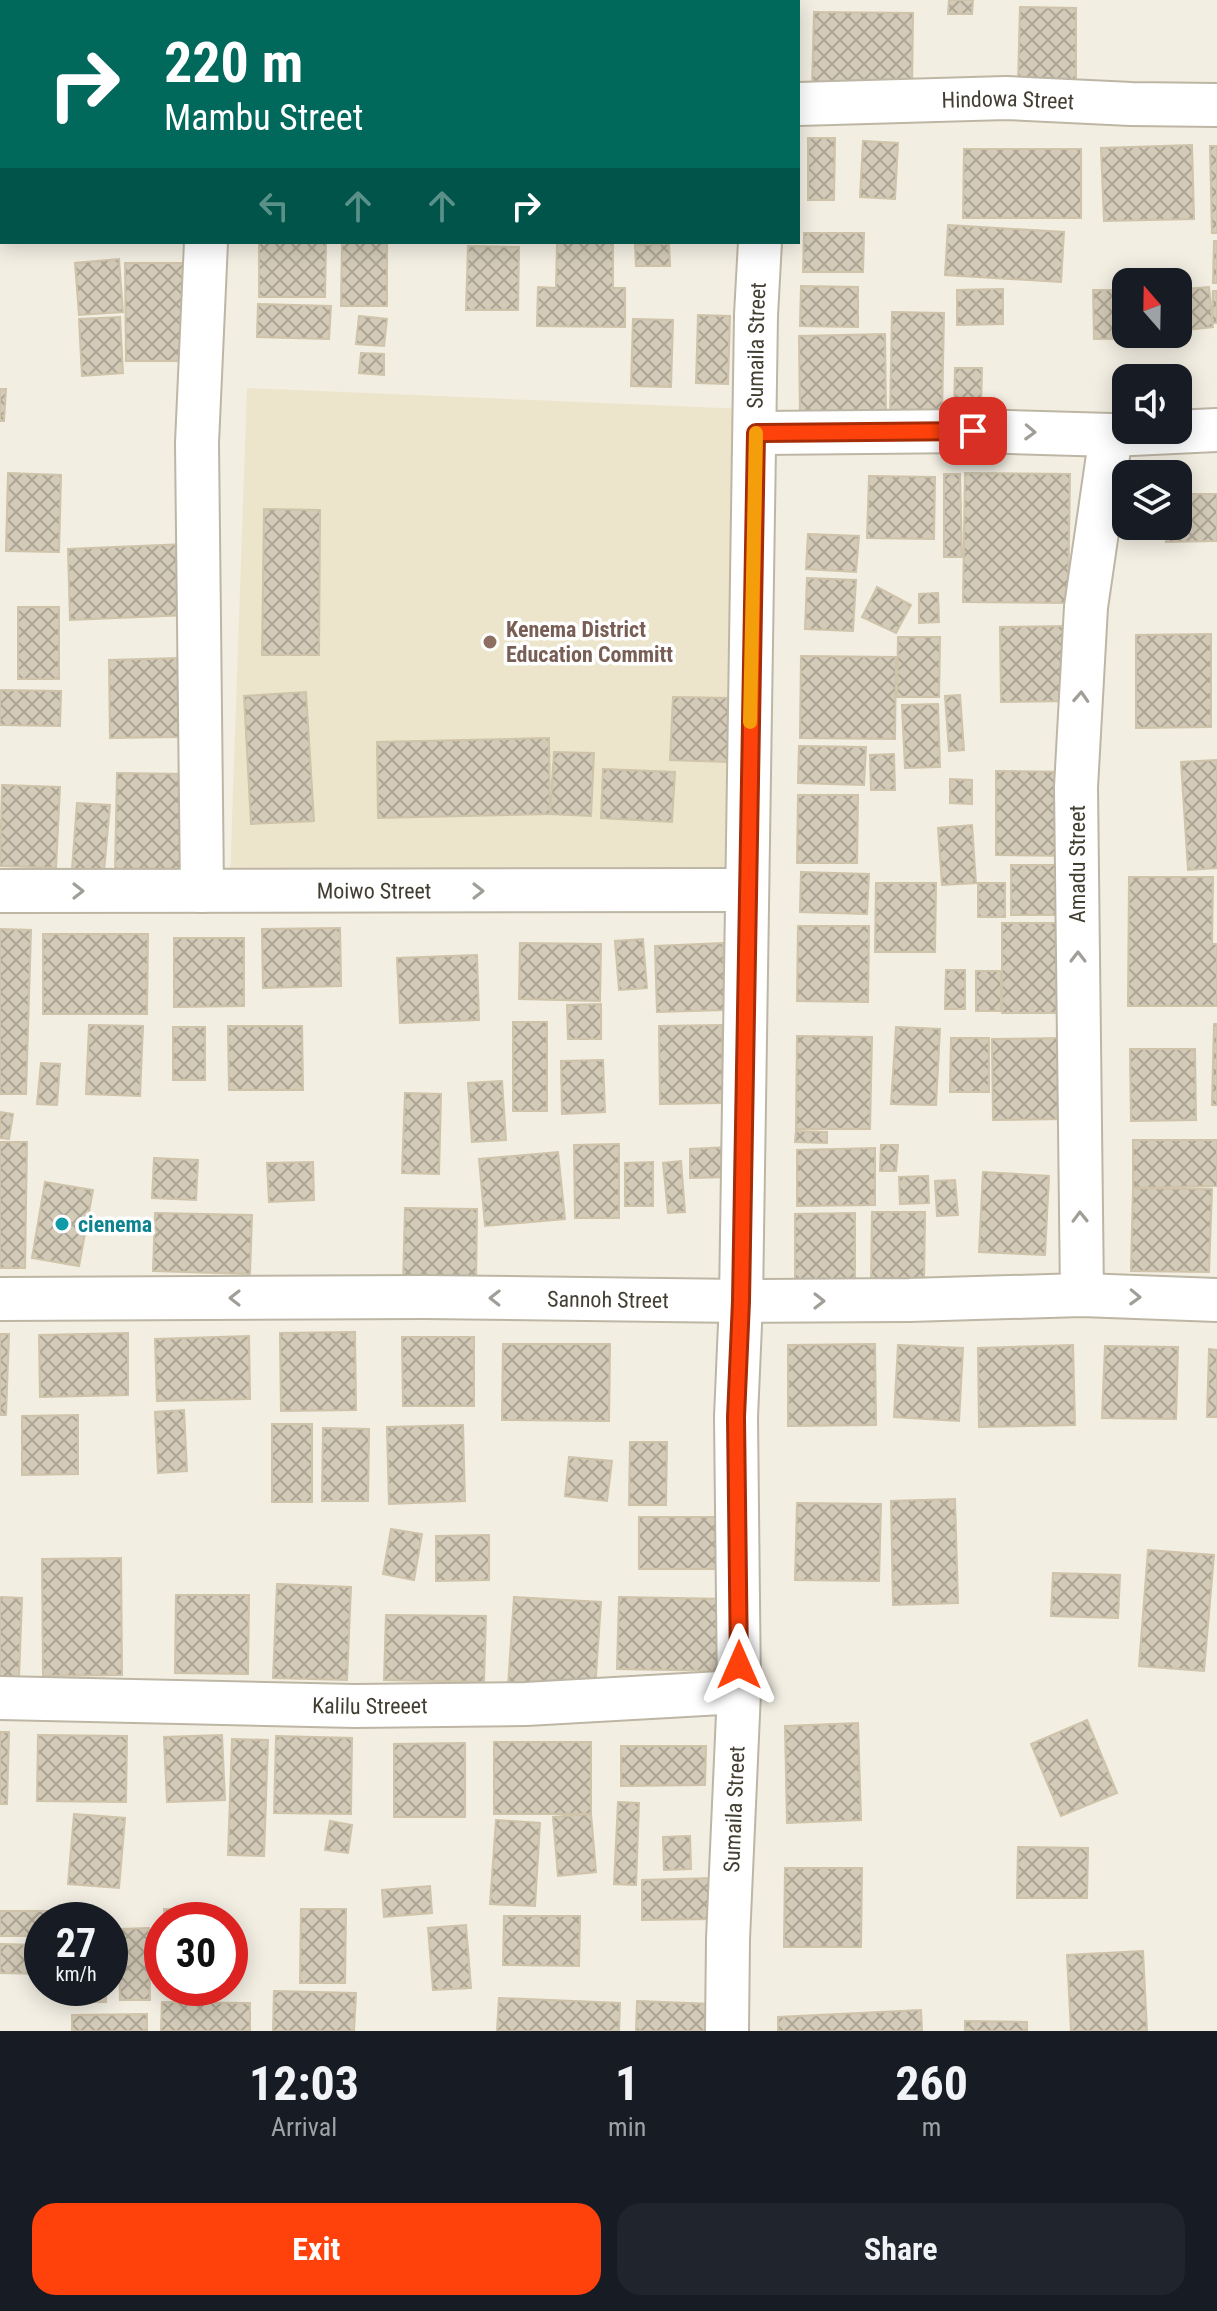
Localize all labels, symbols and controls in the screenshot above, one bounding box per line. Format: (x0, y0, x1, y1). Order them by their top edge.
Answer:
text: 220 m (164, 30, 303, 96)
icon: right (32, 32, 136, 136)
street label: Hindowa Street (941, 86, 1075, 114)
text: Mambu Street (164, 97, 363, 139)
icon: left (252, 184, 296, 228)
icon: ahead (336, 184, 380, 228)
icon: ahead (420, 184, 464, 228)
icon: right (504, 184, 548, 228)
north arrow (1112, 268, 1192, 348)
map controls (1112, 268, 1192, 540)
street label: Sumaila Street (743, 282, 771, 409)
button: sound (1112, 364, 1192, 444)
pin (939, 397, 1007, 465)
icon: arrive (951, 409, 995, 453)
one-way arrow (1024, 424, 1037, 441)
button: layers (1112, 460, 1192, 540)
place label: Kenema District Education Committ (506, 617, 673, 667)
marker: Kenema District Education Committ (481, 633, 499, 651)
one-way arrow (1072, 690, 1089, 703)
street label: Amadu Street (1065, 805, 1090, 923)
street label: Moiwo Street (317, 878, 431, 904)
one-way arrow (72, 882, 85, 900)
one-way arrow (472, 882, 485, 900)
one-way arrow (1069, 950, 1086, 963)
one-way arrow (1072, 1210, 1089, 1223)
place label: cienema (78, 1212, 152, 1237)
marker: cienema (53, 1215, 71, 1233)
street label: Sannoh Street (547, 1287, 669, 1313)
one-way arrow (228, 1289, 241, 1306)
one-way arrow (488, 1289, 501, 1307)
one-way arrow (1129, 1289, 1142, 1306)
one-way arrow (813, 1292, 826, 1310)
position arrow (697, 1623, 781, 1707)
street label: Kalilu Streeet (312, 1693, 428, 1719)
street label: Sumaila Street (719, 1745, 750, 1873)
speed limit sign: 30 (144, 1902, 248, 2006)
text: 27 (56, 1920, 96, 1967)
text: km/h (55, 1962, 97, 1986)
text: 12:03 (249, 2055, 359, 2112)
text: 1 (615, 2055, 639, 2112)
text: 260 (895, 2055, 968, 2112)
text: Arrival (271, 2112, 337, 2142)
text: min (608, 2112, 646, 2142)
text: m (922, 2112, 941, 2142)
button: Exit (32, 2203, 601, 2295)
button: Share (617, 2203, 1185, 2295)

